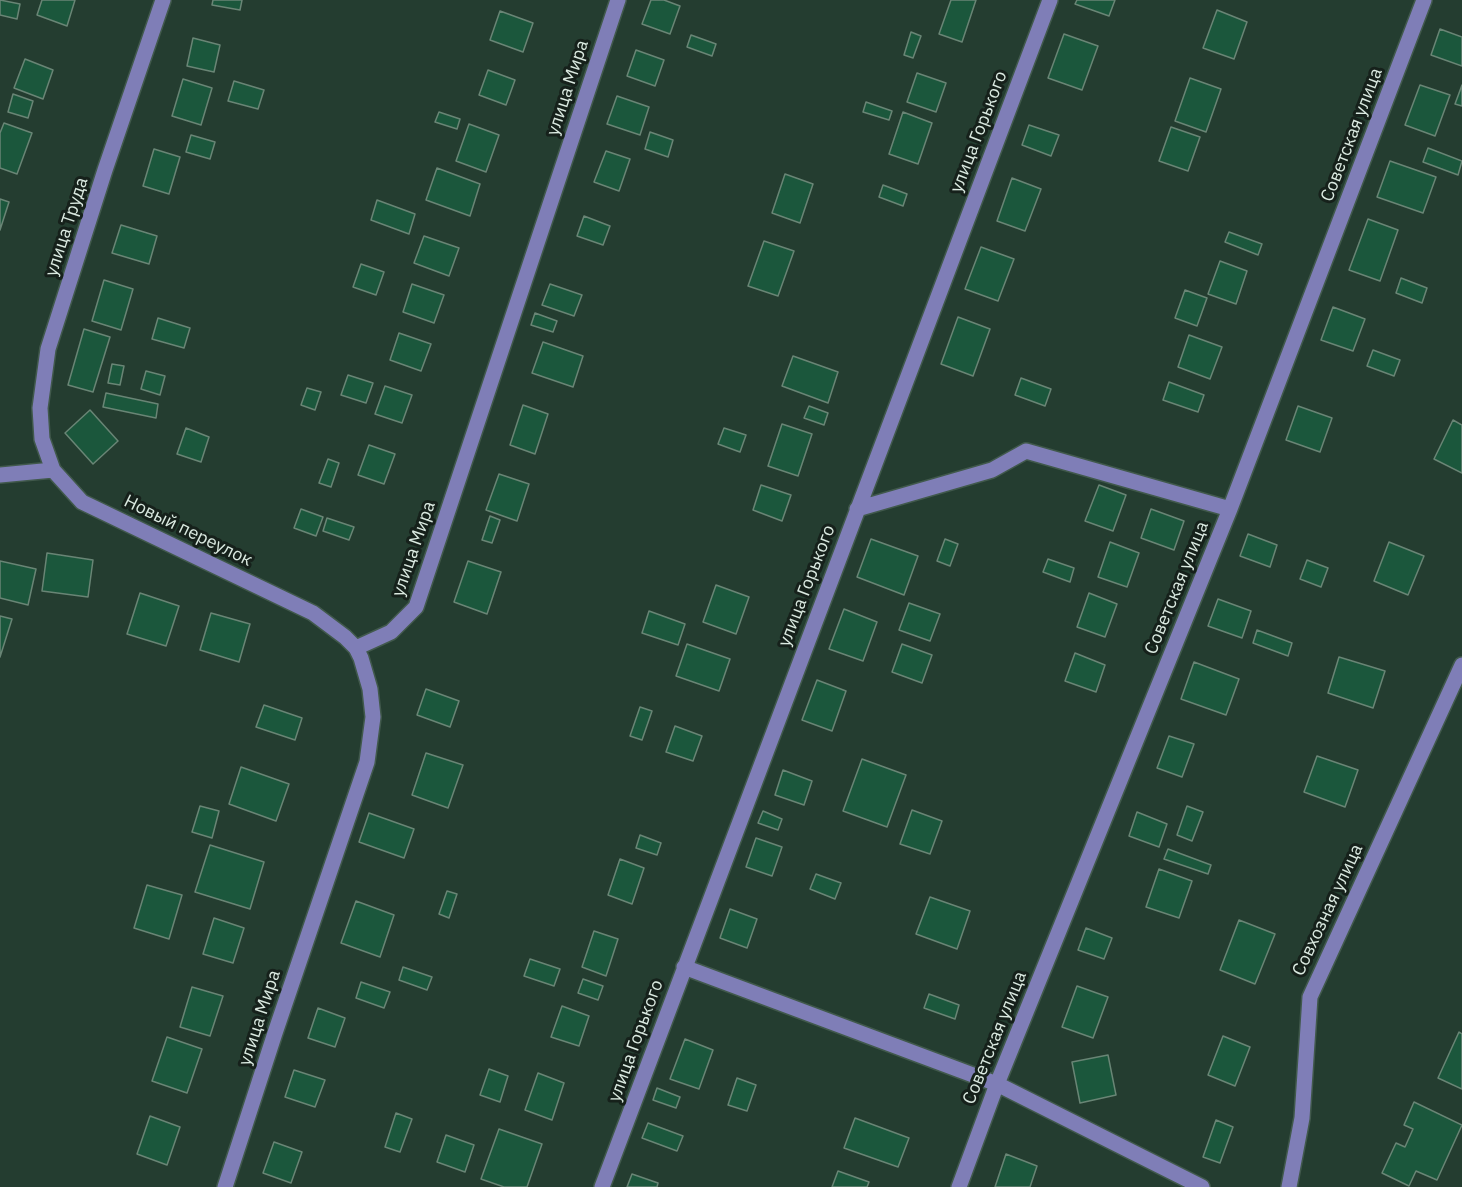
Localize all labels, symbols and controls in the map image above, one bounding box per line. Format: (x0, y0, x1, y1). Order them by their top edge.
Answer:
street label: улица Мира (542, 37, 594, 139)
street label: Советская улица (1317, 65, 1387, 205)
street label: улица Горького (946, 68, 1012, 196)
street label: улица Труда (41, 175, 93, 279)
street label: Новый переулок (120, 491, 256, 571)
street label: улица Мира (388, 499, 440, 599)
street label: Советская улица (1141, 518, 1213, 658)
street label: улица Горького (774, 522, 840, 650)
street label: Совхозная улица (1288, 841, 1368, 979)
street label: улица Мира (234, 967, 286, 1069)
street label: Советская улица (959, 968, 1031, 1108)
street label: улица Горького (604, 977, 668, 1105)

